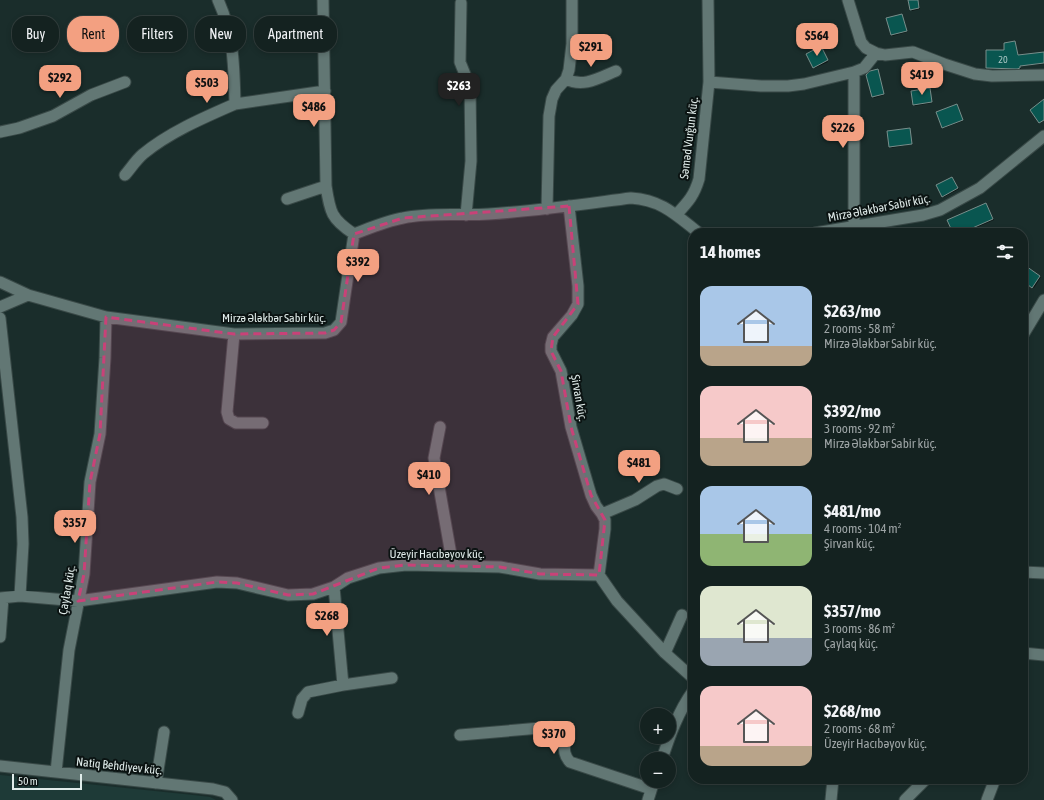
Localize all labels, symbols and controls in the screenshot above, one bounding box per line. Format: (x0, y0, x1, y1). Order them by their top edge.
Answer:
chip: Buy (12, 16, 59, 52)
chip: Rent (67, 16, 119, 52)
chip: Filters (127, 16, 187, 52)
chip: New (195, 16, 246, 52)
chip: Apartment (254, 16, 337, 52)
pin: $564 (793, 23, 841, 57)
text: $564 (805, 28, 829, 43)
pin: $291 (567, 34, 615, 68)
text: $291 (579, 39, 603, 54)
house number: 20 (998, 54, 1008, 65)
pin: $419 (898, 62, 946, 96)
pin: $292 (36, 65, 84, 99)
text: $419 (910, 67, 934, 82)
text: $292 (48, 70, 72, 85)
pin: $503 (183, 70, 231, 104)
pin: $263 (435, 73, 483, 107)
text: $503 (195, 75, 219, 90)
text: $263 (447, 78, 471, 93)
pin: $486 (290, 94, 338, 128)
street label: Səməd Vurğun küç. (677, 96, 701, 180)
text: $486 (302, 99, 326, 114)
pin: $226 (819, 115, 867, 149)
text: $226 (831, 120, 855, 135)
street label: Mirzə Ələkbər Sabir küç. (827, 191, 931, 225)
icon: filters (994, 241, 1016, 263)
text: 14 homes (700, 242, 761, 262)
pin: $392 (334, 249, 382, 283)
text: $392 (346, 254, 370, 269)
text: $263/mo (824, 301, 881, 321)
icon: home (732, 302, 780, 350)
street label: Mirzə Ələkbər Sabir küç. (222, 311, 326, 325)
text: 2 rooms · 58 m² (824, 321, 895, 336)
text: Mirzə Ələkbər Sabir küç. (824, 336, 937, 351)
street label: Şirvan küç. (568, 374, 590, 422)
text: $392/mo (824, 401, 881, 421)
icon: home (732, 402, 780, 450)
text: 3 rooms · 92 m² (824, 421, 895, 436)
text: Mirzə Ələkbər Sabir küç. (824, 436, 937, 451)
pin: $481 (615, 450, 663, 484)
text: $481 (627, 455, 651, 470)
pin: $410 (405, 462, 453, 496)
text: $410 (417, 467, 441, 482)
text: $481/mo (824, 501, 881, 521)
icon: home (732, 502, 780, 550)
pin: $357 (51, 510, 99, 544)
text: $357 (63, 515, 87, 530)
text: 4 rooms · 104 m² (824, 521, 901, 536)
text: Şirvan küç. (824, 536, 875, 551)
street label: Üzeyir Hacıbəyov küç. (390, 547, 484, 561)
street label: Çaylaq küç. (56, 564, 78, 616)
text: $357/mo (824, 601, 881, 621)
icon: home (732, 602, 780, 650)
pin: $268 (303, 603, 351, 637)
text: $268 (315, 608, 339, 623)
text: 3 rooms · 86 m² (824, 621, 895, 636)
text: Çaylaq küç. (824, 636, 878, 651)
text: $268/mo (824, 701, 881, 721)
icon: home (732, 702, 780, 750)
map controls (640, 708, 676, 788)
button: + (640, 708, 676, 744)
pin: $370 (530, 721, 578, 755)
text: 2 rooms · 68 m² (824, 721, 895, 736)
text: $370 (542, 726, 566, 741)
text: Üzeyir Hacıbəyov küç. (824, 736, 927, 751)
button: − (640, 752, 676, 788)
street label: Natiq Behdiyev küç. (75, 755, 163, 777)
scale bar (12, 772, 82, 791)
text: 50 m (18, 775, 38, 787)

